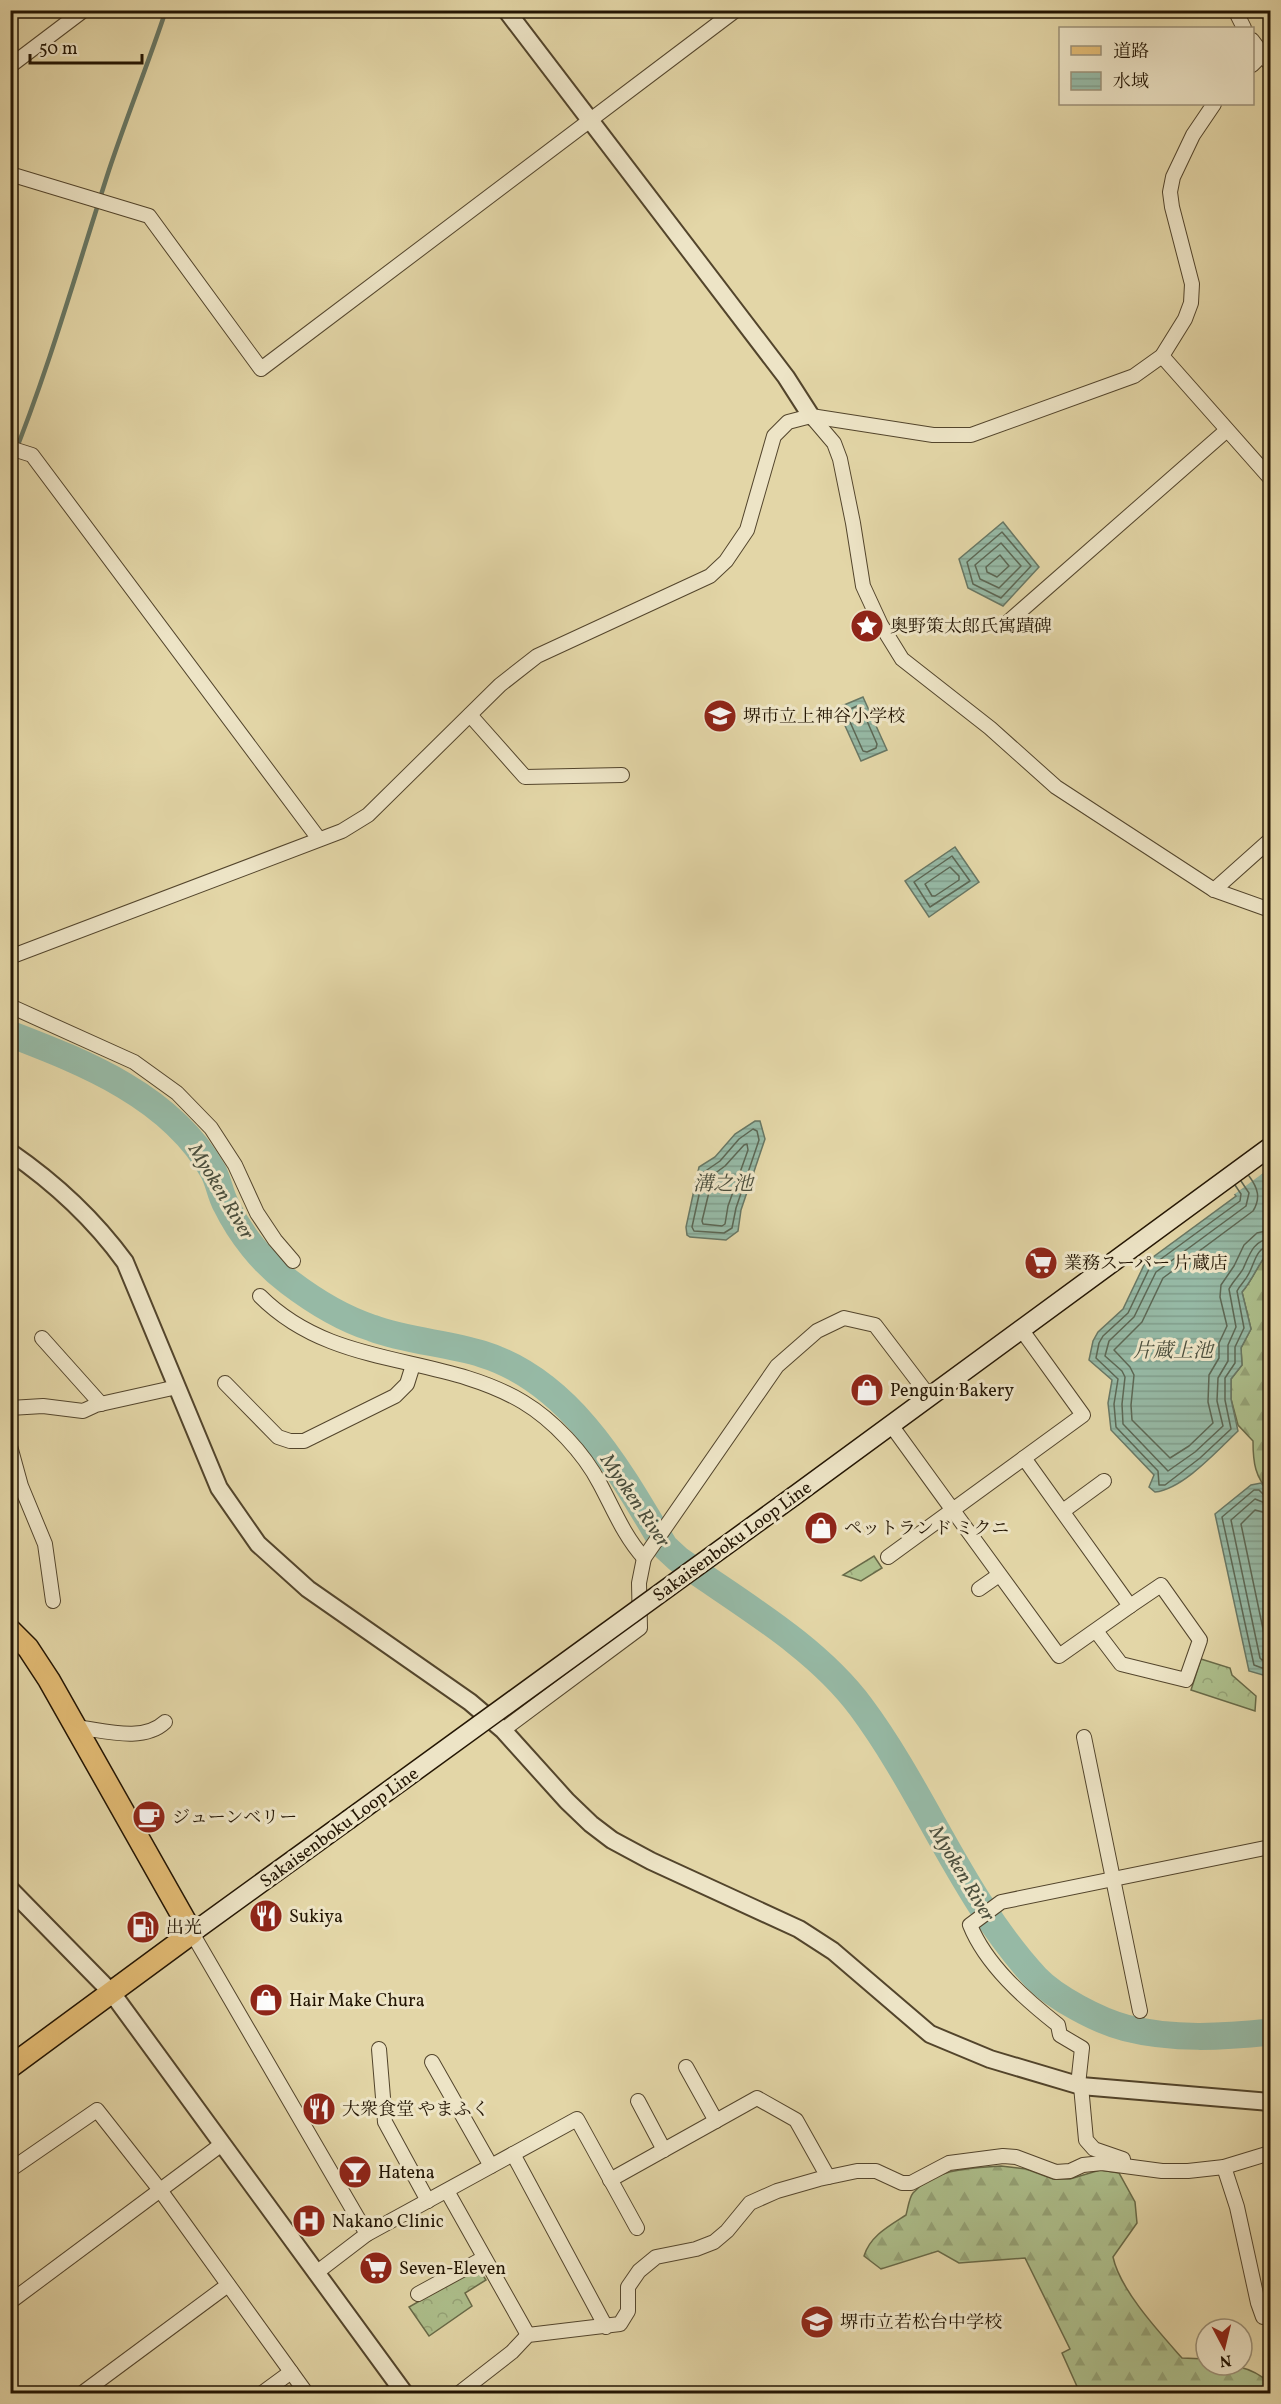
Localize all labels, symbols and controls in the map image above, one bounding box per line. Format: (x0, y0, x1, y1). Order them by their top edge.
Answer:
scale bar (30, 27, 142, 65)
legend (1059, 27, 1254, 105)
text: 50 m (39, 37, 78, 62)
text: 道路 (1113, 40, 1149, 65)
text: 水域 (1113, 70, 1149, 95)
place icon: 奥野策太郎氏寓蹟碑 (849, 608, 885, 644)
place label: 奥野策太郎氏寓蹟碑 (890, 615, 1052, 640)
school or university icon: 堺市立上神谷小学校 (702, 698, 738, 734)
place label: 堺市立上神谷小学校 (743, 705, 905, 730)
water label: Myoken River (180, 1138, 260, 1246)
water label: 溝之池 (693, 1171, 755, 1199)
supermarket icon: 業務スーパー 片蔵店 (1023, 1245, 1059, 1281)
place label: 業務スーパー 片蔵店 (1064, 1252, 1228, 1277)
water label: 片蔵上池 (1133, 1338, 1215, 1366)
shop icon: Penguin Bakery (849, 1372, 885, 1408)
place label: Penguin Bakery (890, 1379, 1014, 1404)
water label: Myoken River (592, 1448, 676, 1554)
street label: Sakaisenboku Loop Line (648, 1476, 817, 1608)
shop icon: ペットランド ミクニ (803, 1510, 839, 1546)
place label: ペットランド ミクニ (844, 1517, 1009, 1542)
street label: Sakaisenboku Loop Line (255, 1762, 424, 1894)
cafe icon: ジューンベリー (131, 1799, 167, 1835)
place label: ジューンベリー (172, 1806, 297, 1831)
water label: Myoken River (921, 1820, 1001, 1928)
restaurant icon: Sukiya (248, 1898, 284, 1934)
place label: Sukiya (289, 1905, 343, 1930)
fuel station icon: 出光 (125, 1909, 161, 1945)
place label: 出光 (166, 1916, 202, 1941)
shop icon: Hair Make Chura (248, 1982, 284, 2018)
place label: Hair Make Chura (289, 1989, 425, 2014)
restaurant icon: 大衆食堂 やまふく (301, 2091, 337, 2127)
place label: 大衆食堂 やまふく (342, 2098, 490, 2123)
bar icon: Hatena (337, 2154, 373, 2190)
place label: Hatena (378, 2161, 435, 2186)
hospital icon: Nakano Clinic (291, 2203, 327, 2239)
place label: Nakano Clinic (332, 2210, 444, 2235)
supermarket icon: Seven-Eleven (358, 2250, 394, 2286)
place label: Seven-Eleven (399, 2257, 506, 2282)
school or university icon: 堺市立若松台中学校 (799, 2304, 835, 2340)
place label: 堺市立若松台中学校 (840, 2311, 1002, 2336)
north arrow (1194, 2317, 1254, 2377)
text: N (1218, 2348, 1233, 2372)

